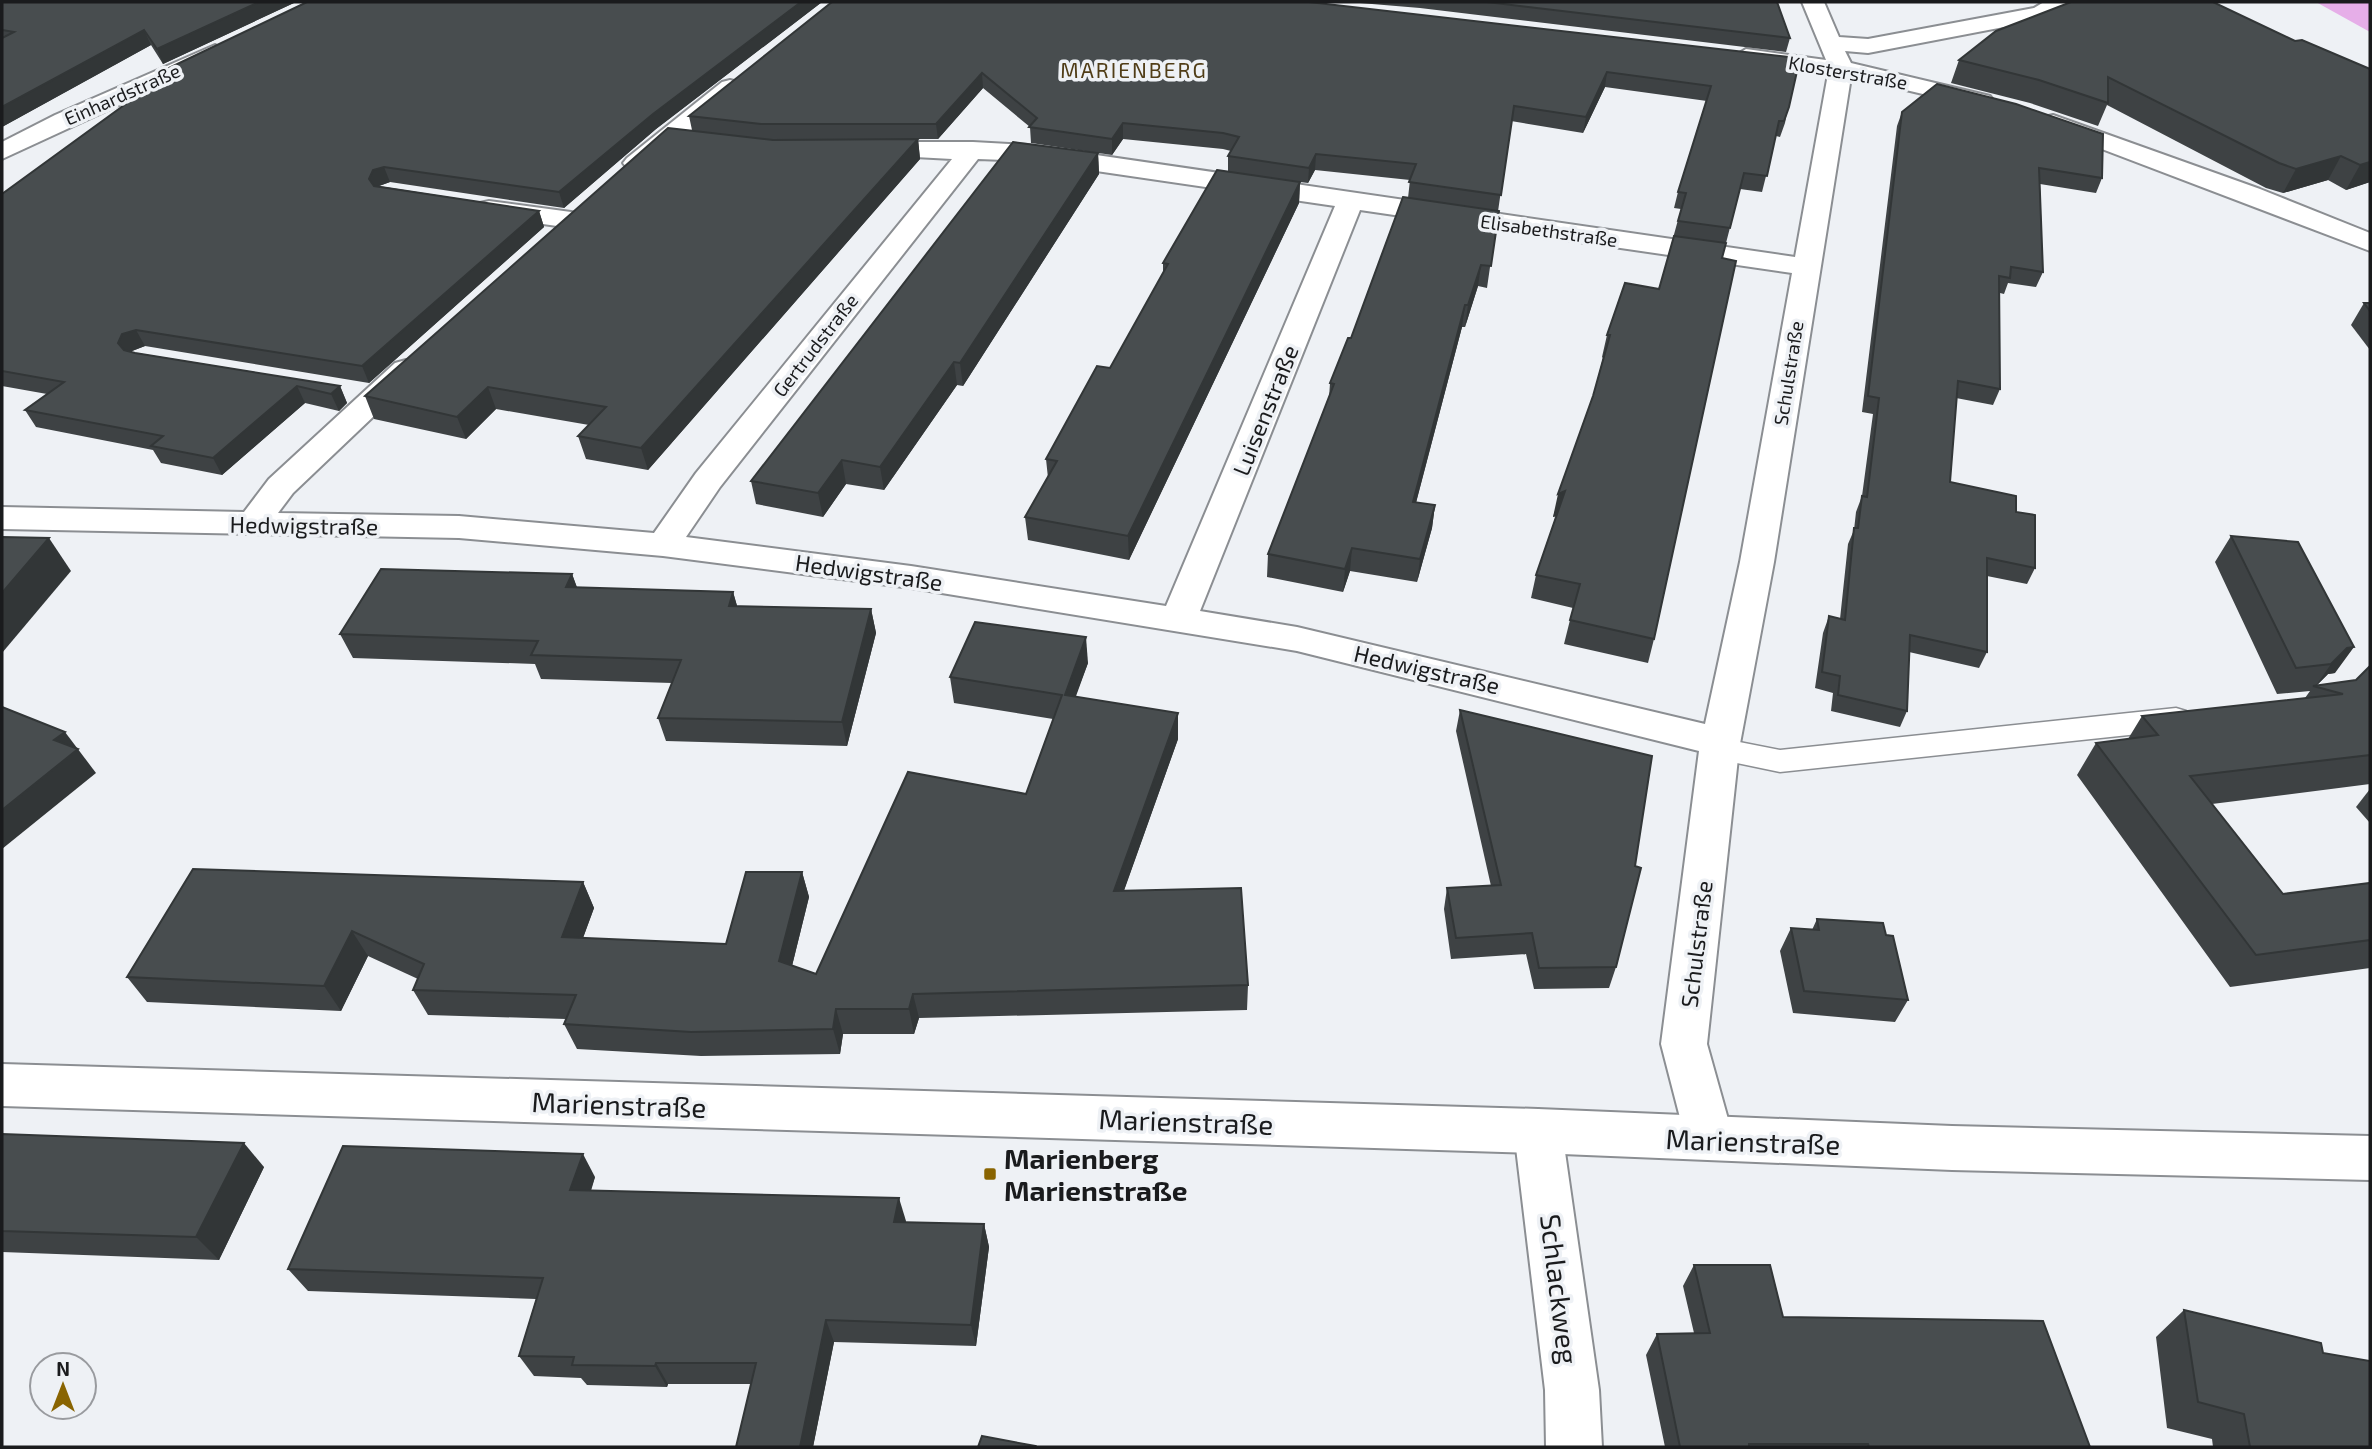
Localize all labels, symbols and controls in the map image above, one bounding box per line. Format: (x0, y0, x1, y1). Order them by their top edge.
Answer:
street label: Klosterstraße (1787, 50, 1909, 94)
district label: MARIENBERG (1060, 57, 1208, 82)
street label: Einhardstraße (61, 58, 183, 130)
street label: Elisabethstraße (1479, 209, 1619, 251)
street label: Gertrudstraße (768, 289, 862, 401)
street label: Schulstraße (1768, 319, 1808, 427)
street label: Luisenstraße (1226, 341, 1304, 479)
street label: Hedwigstraße (229, 510, 379, 540)
street label: Hedwigstraße (793, 548, 945, 596)
street label: Hedwigstraße (1351, 639, 1503, 699)
street label: Schulstraße (1674, 879, 1718, 1009)
street label: Marienstraße (531, 1084, 707, 1124)
street label: Marienstraße (1098, 1101, 1274, 1141)
street label: Marienstraße (1665, 1121, 1841, 1161)
place label: Marienberg Marienstraße (1004, 1141, 1188, 1207)
marker: Marienberg Marienstraße (982, 1166, 998, 1182)
street label: Schlackweg (1534, 1212, 1586, 1366)
north arrow (28, 1351, 98, 1421)
text: N (56, 1357, 70, 1380)

